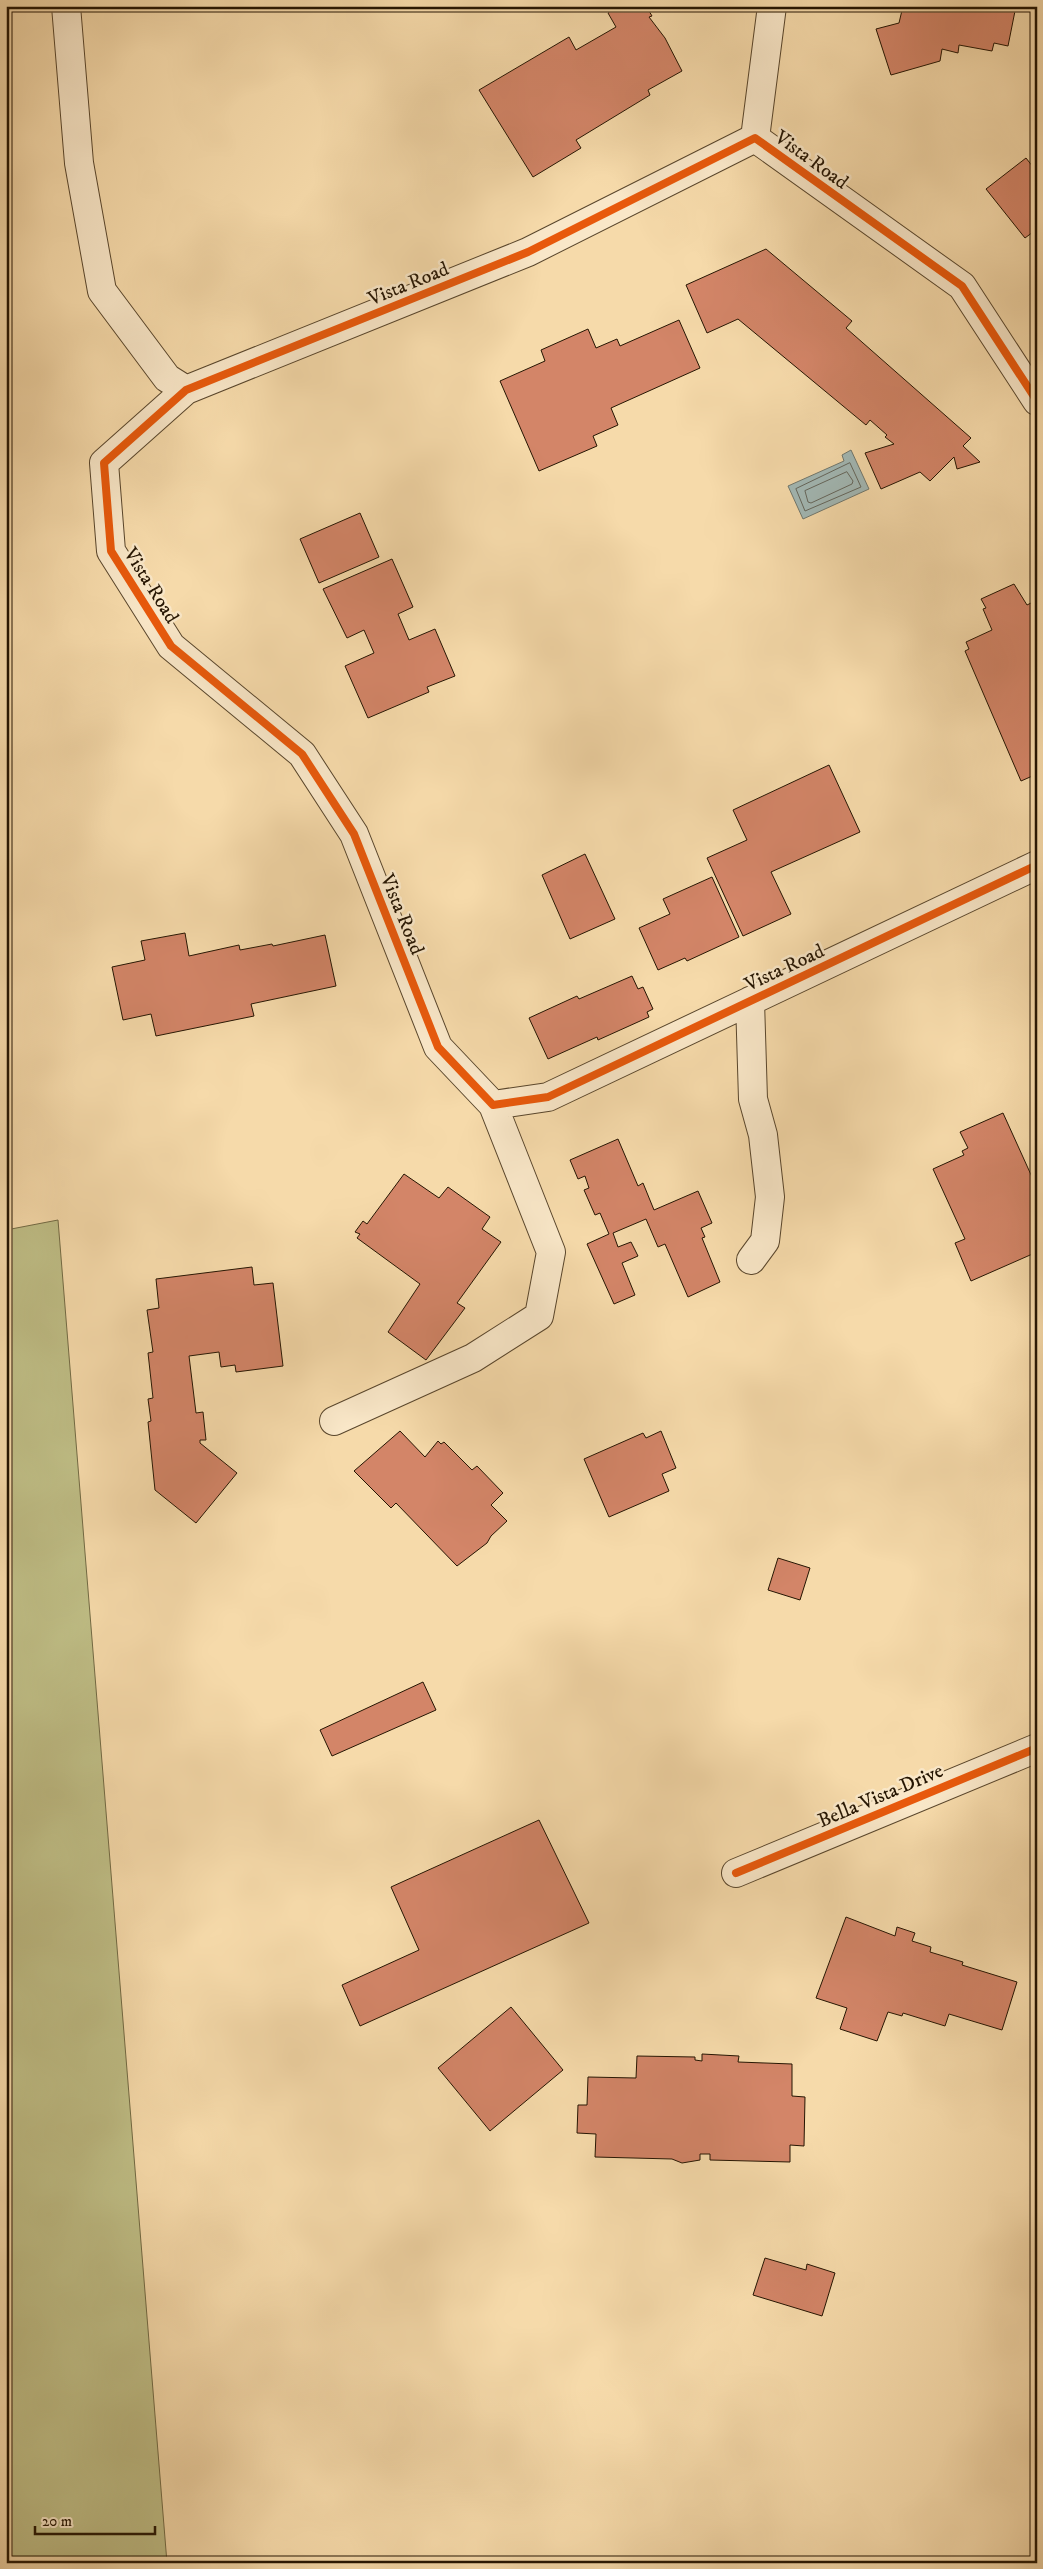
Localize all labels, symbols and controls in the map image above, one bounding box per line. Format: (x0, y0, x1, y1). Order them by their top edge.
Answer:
street label: Vista Road (769, 125, 853, 195)
street label: Vista Road (364, 257, 453, 312)
street label: Vista Road (117, 542, 184, 628)
street label: Vista Road (374, 870, 429, 959)
street label: Vista Road (740, 939, 828, 998)
street label: Bella Vista Drive (814, 1759, 947, 1834)
scale bar (35, 2504, 155, 2536)
text: 20 m (42, 2512, 72, 2531)

